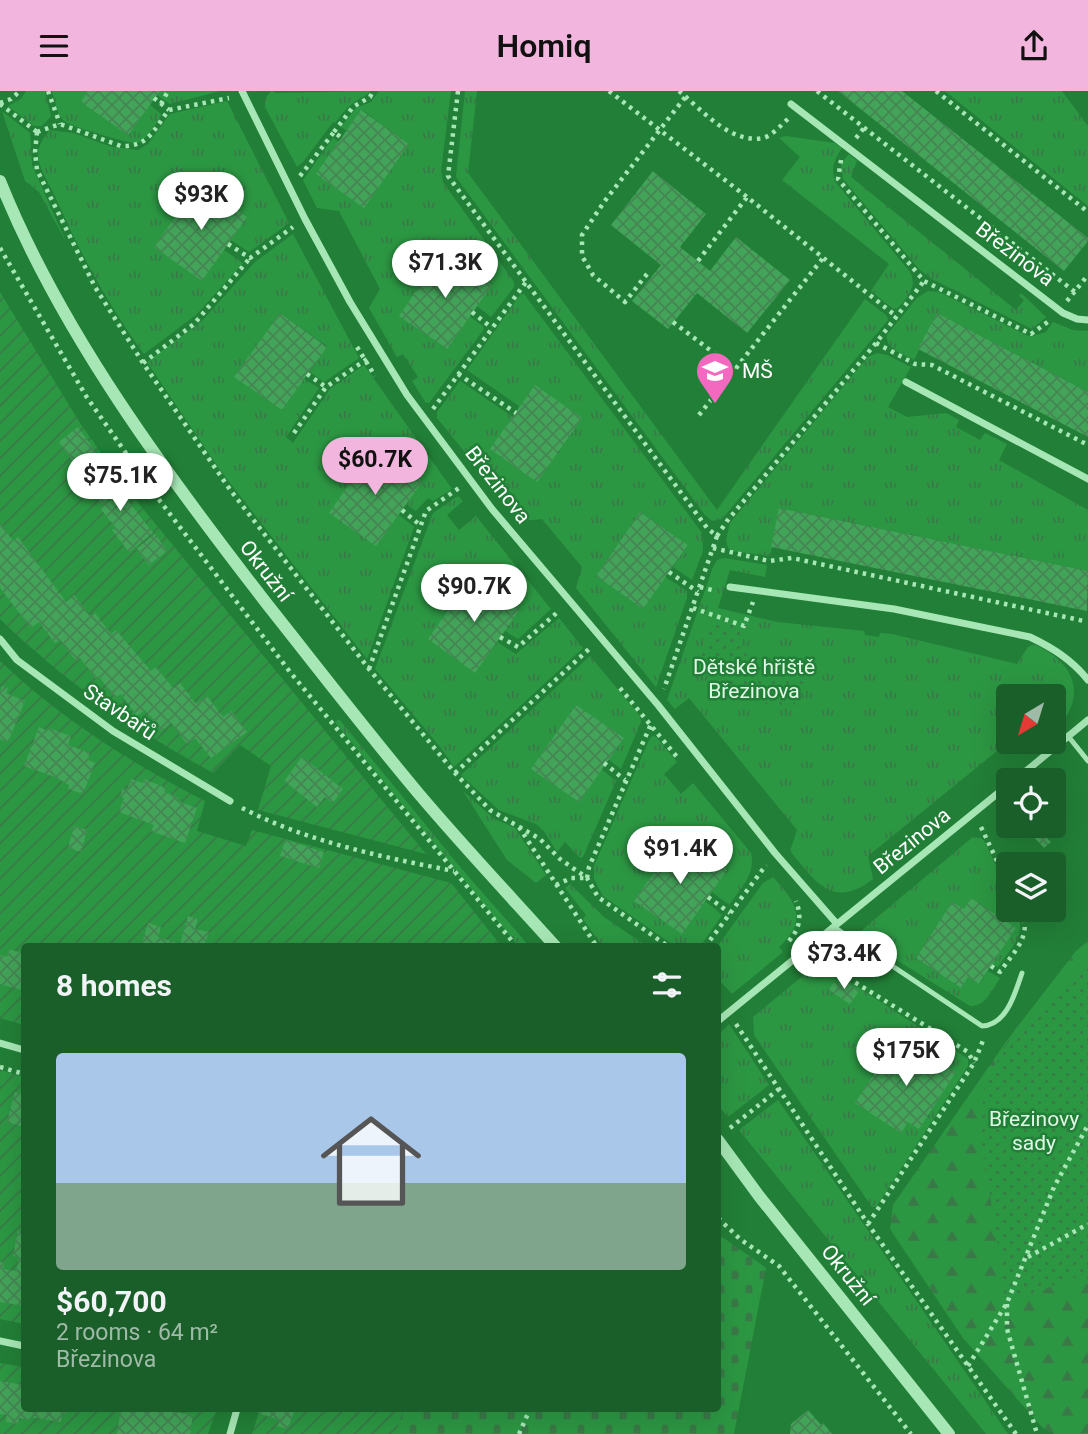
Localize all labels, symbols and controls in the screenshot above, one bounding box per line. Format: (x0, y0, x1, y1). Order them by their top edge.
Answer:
icon: menu (35, 27, 73, 65)
text: Homiq (497, 27, 591, 65)
icon: share (1015, 27, 1053, 65)
pin: $93K (160, 173, 242, 232)
text: $93K (174, 181, 228, 208)
street label: Březinova (971, 217, 1059, 291)
pin: $71.3K (388, 241, 502, 300)
text: $71.3K (408, 249, 482, 276)
school or university icon: MŠ (694, 350, 736, 405)
place label: MŠ (742, 359, 773, 383)
pin: $60.7K (318, 437, 432, 497)
street label: Březinova (460, 442, 536, 528)
text: $60.7K (338, 446, 412, 473)
pin: $75.1K (63, 453, 177, 513)
text: $75.1K (83, 462, 157, 489)
street label: Okružní (235, 536, 298, 607)
pin: $90.7K (417, 565, 531, 624)
text: $90.7K (437, 573, 511, 600)
park label: Dětské hřiště Březinova (693, 655, 815, 703)
street label: Stavbařů (79, 679, 161, 745)
north arrow (996, 684, 1066, 754)
map controls (996, 684, 1066, 922)
button: locate (996, 768, 1066, 838)
street label: Březinova (869, 803, 955, 879)
pin: $91.4K (623, 827, 737, 886)
text: $91.4K (643, 835, 717, 862)
button: layers (996, 852, 1066, 922)
pin: $73.4K (787, 932, 901, 991)
text: $73.4K (807, 940, 881, 967)
icon: filters (648, 966, 686, 1004)
text: 8 homes (56, 968, 172, 1003)
pin: $175K (857, 1028, 955, 1088)
text: $175K (872, 1037, 940, 1064)
icon: home (308, 1098, 434, 1224)
park label: Březinovy sady (989, 1107, 1079, 1155)
street label: Okružní (816, 1240, 880, 1311)
text: $60,700 (56, 1284, 167, 1319)
text: 2 rooms · 64 m² (56, 1319, 218, 1346)
text: Březinova (56, 1346, 156, 1373)

